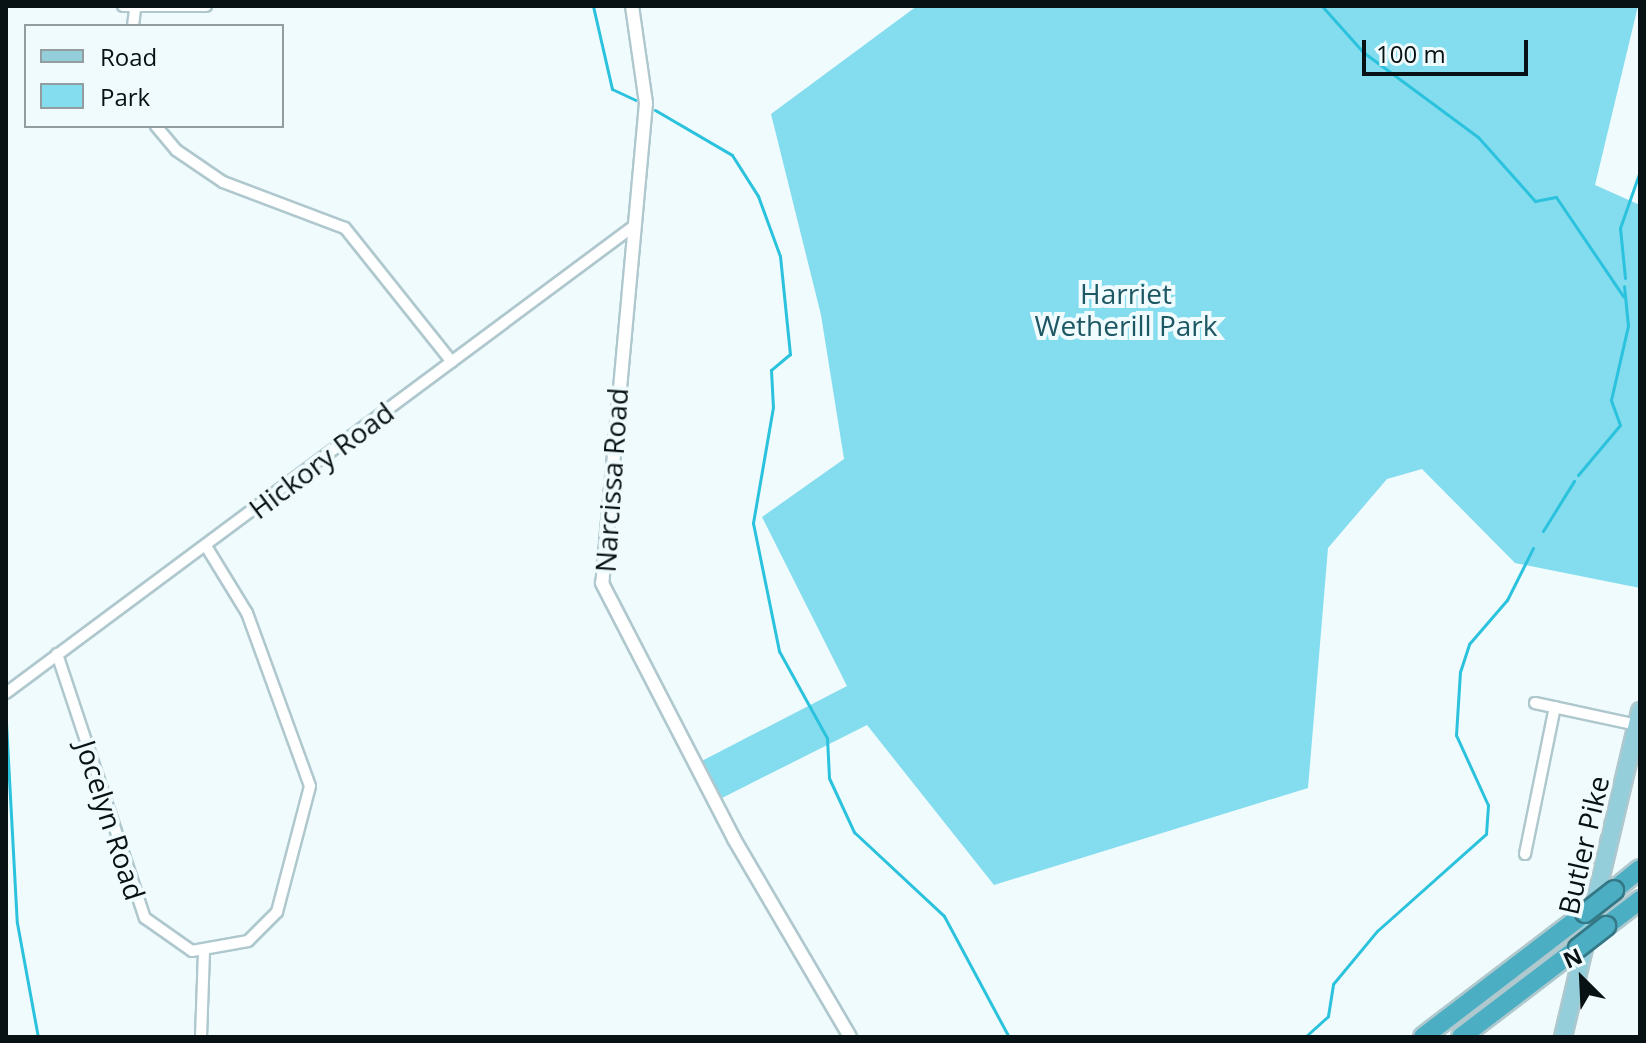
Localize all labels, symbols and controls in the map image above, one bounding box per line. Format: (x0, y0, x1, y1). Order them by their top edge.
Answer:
legend (24, 24, 284, 128)
scale bar (1366, 24, 1532, 74)
text: 100 m (1376, 37, 1446, 70)
text: Road (100, 40, 157, 73)
text: Park (100, 80, 150, 113)
park label: Harriet Wetherill Park (1035, 276, 1217, 342)
street label: Narcissa Road (588, 387, 634, 573)
street label: Hickory Road (242, 395, 400, 525)
street label: Jocelyn Road (69, 736, 153, 904)
street label: Butler Pike (1551, 772, 1615, 918)
north arrow (1542, 939, 1622, 1019)
text: N (1558, 940, 1587, 974)

